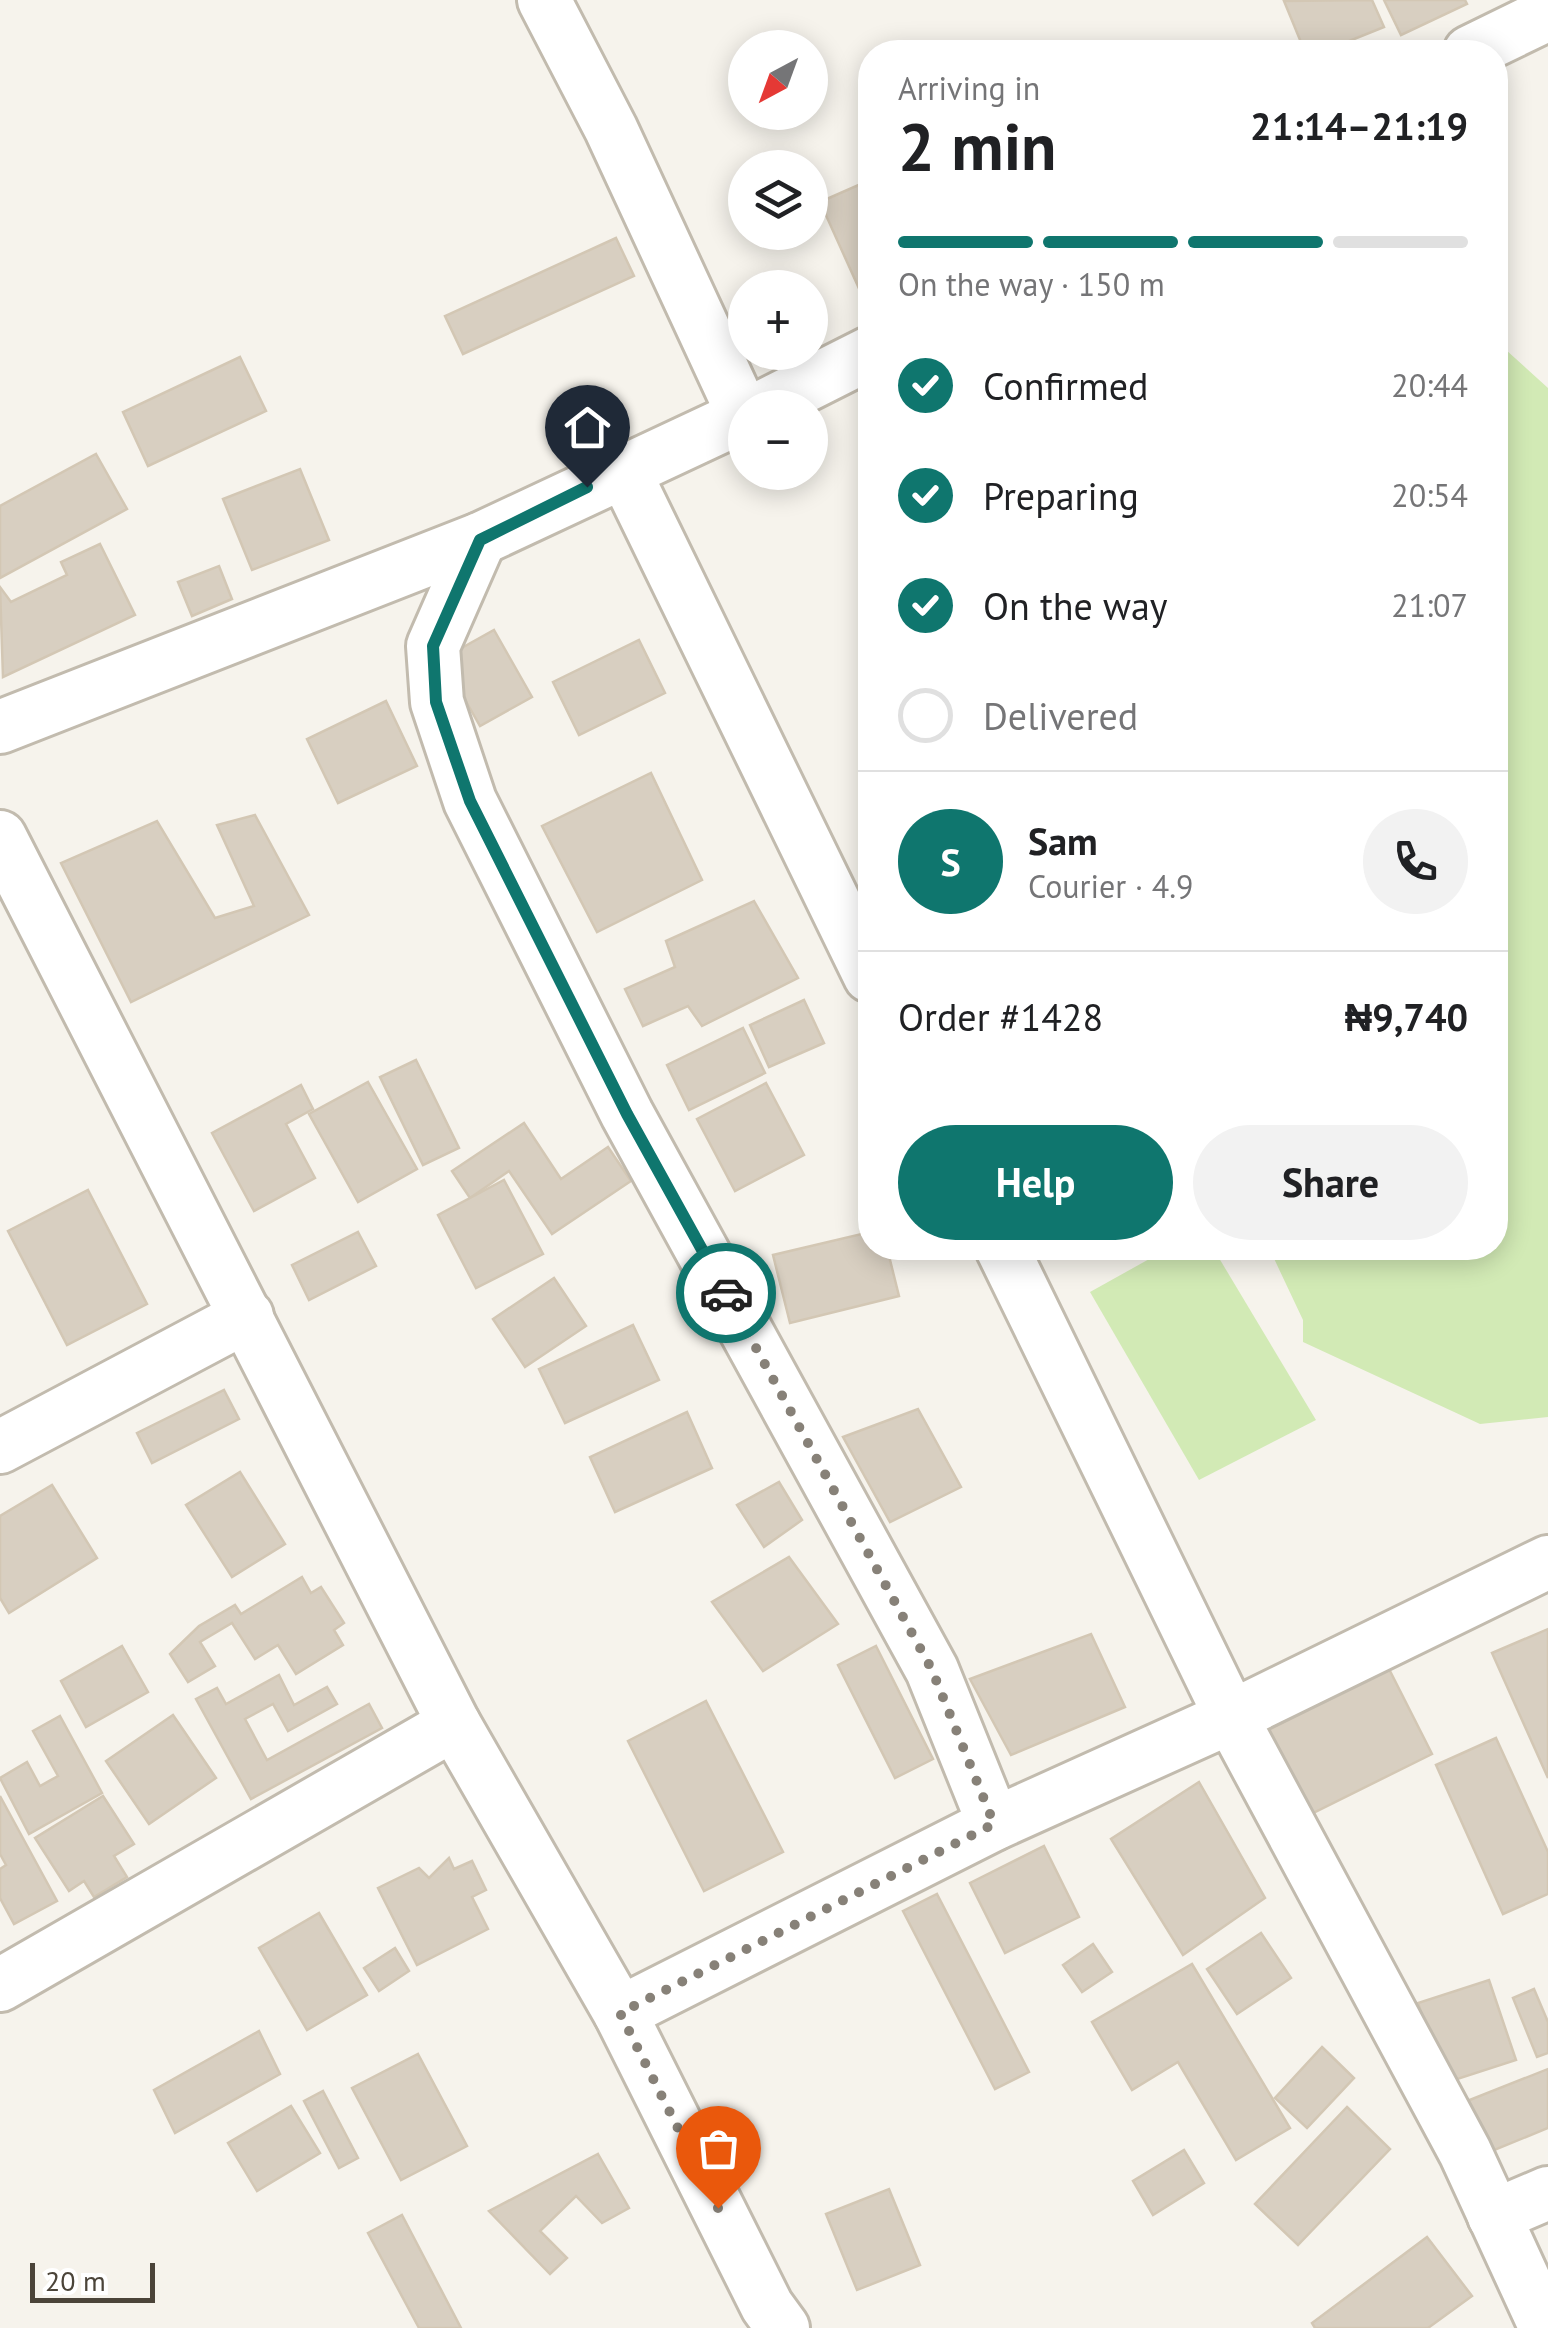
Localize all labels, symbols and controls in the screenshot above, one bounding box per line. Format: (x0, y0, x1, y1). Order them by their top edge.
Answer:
north arrow (728, 30, 828, 130)
map controls (728, 30, 828, 490)
text: Arriving in (898, 67, 1040, 109)
text: 21:14–21:19 (1250, 101, 1468, 150)
text: 2 min (898, 104, 1057, 188)
button: layers (728, 150, 828, 250)
text: On the way · 150 m (898, 263, 1165, 305)
button: + (728, 270, 828, 370)
icon: check (898, 358, 953, 413)
text: Confirmed (983, 361, 1149, 410)
text: 20:44 (1391, 364, 1468, 406)
pin (545, 385, 630, 488)
button: − (728, 390, 828, 490)
icon: home (560, 400, 615, 455)
icon: check (898, 468, 953, 523)
text: Preparing (983, 471, 1139, 520)
text: 20:54 (1391, 474, 1468, 516)
icon: check (898, 578, 953, 633)
text: On the way (983, 581, 1168, 630)
text: 21:07 (1391, 584, 1468, 626)
text: Delivered (983, 691, 1138, 740)
button: phone (1363, 809, 1468, 914)
text: Sam (1028, 816, 1098, 865)
text: S (940, 837, 961, 886)
text: Courier · 4.9 (1028, 865, 1194, 907)
text: Order #1428 (898, 992, 1103, 1041)
text: ₦9,740 (1345, 992, 1468, 1041)
button: Help (898, 1125, 1173, 1240)
button: Share (1193, 1125, 1468, 1240)
courier (676, 1243, 776, 1343)
icon: car (699, 1266, 754, 1321)
pin (676, 2106, 761, 2209)
icon: bag (691, 2121, 746, 2176)
scale bar (30, 2258, 155, 2302)
text: 20 m (45, 2262, 106, 2299)

